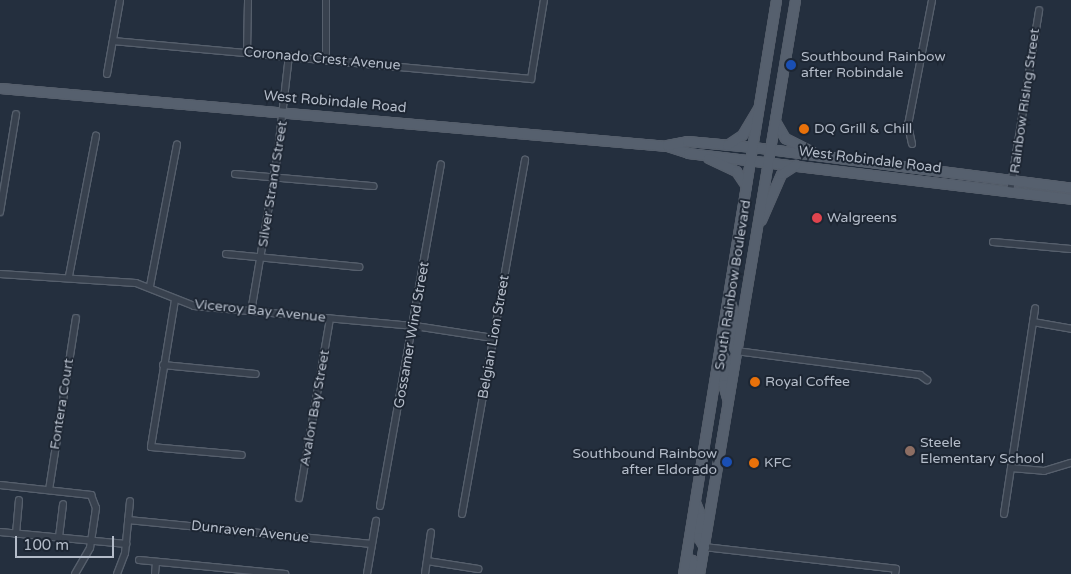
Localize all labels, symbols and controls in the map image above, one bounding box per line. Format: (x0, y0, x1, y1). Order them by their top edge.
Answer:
street label: Rainbow Rising Street (1006, 27, 1044, 175)
street label: Coronado Crest Avenue (243, 44, 401, 74)
place label: Southbound Rainbow after Robindale (801, 49, 946, 82)
marker: Southbound Rainbow after Robindale (785, 59, 797, 71)
street label: West Robindale Road (263, 87, 407, 117)
street label: Silver Strand Street (255, 120, 291, 248)
place label: DQ Grill & Chill (814, 121, 912, 137)
marker: DQ Grill & Chill (798, 123, 810, 135)
street label: West Robindale Road (798, 143, 942, 177)
street label: South Rainbow Boulevard (711, 199, 755, 371)
place label: Walgreens (827, 210, 897, 226)
marker: Walgreens (811, 212, 823, 224)
street label: Gossamer Wind Street (391, 260, 433, 410)
street label: Belgian Lion Street (475, 274, 513, 400)
street label: Viceroy Bay Avenue (194, 296, 326, 326)
street label: Avalon Bay Street (296, 348, 334, 468)
street label: Fontera Court (46, 357, 78, 451)
place label: Royal Coffee (765, 374, 850, 390)
marker: Royal Coffee (749, 376, 761, 388)
place label: Steele Elementary School (920, 435, 1044, 468)
marker: Steele Elementary School (904, 445, 916, 457)
place label: Southbound Rainbow after Eldorado (572, 446, 717, 478)
place label: KFC (764, 455, 791, 471)
marker: Southbound Rainbow after Eldorado (721, 456, 733, 468)
marker: KFC (748, 457, 760, 469)
street label: Dunraven Avenue (190, 517, 310, 547)
scale bar (18, 526, 116, 558)
text: 100 m (23, 536, 69, 554)

